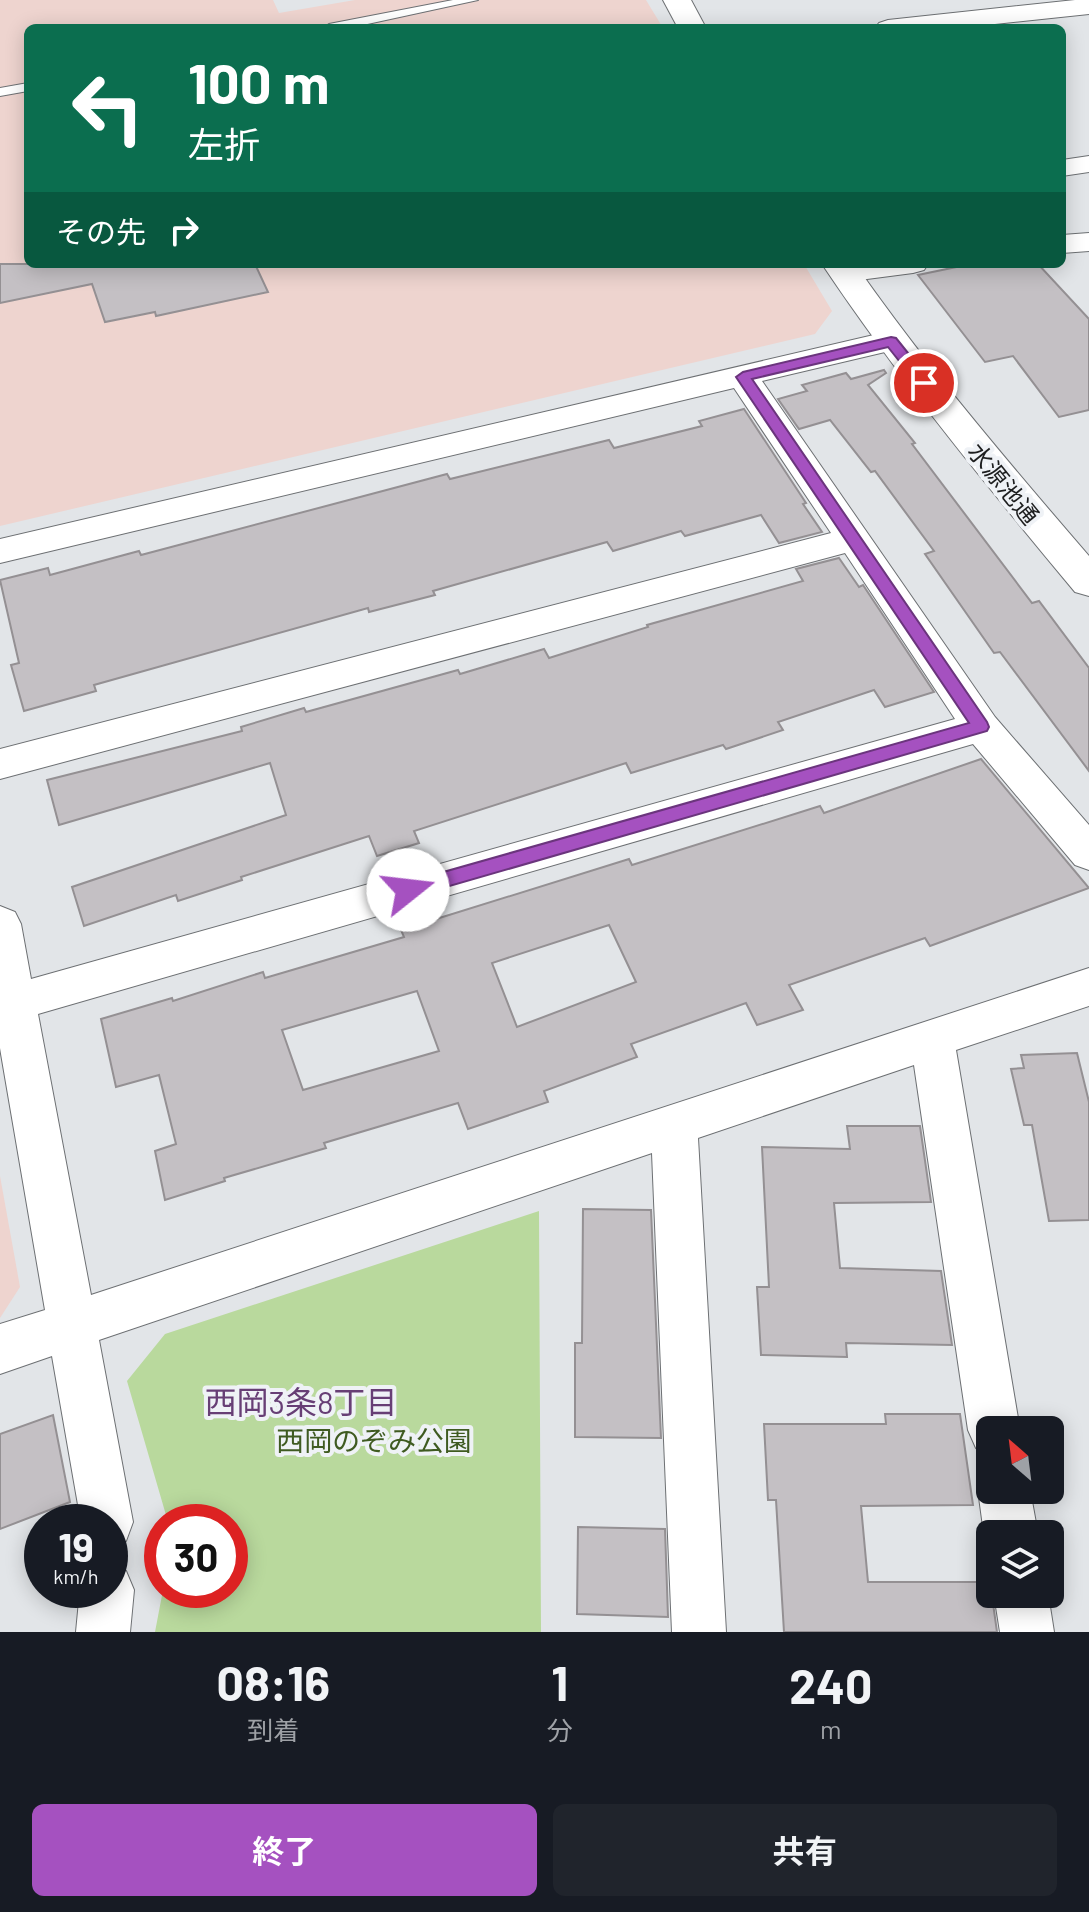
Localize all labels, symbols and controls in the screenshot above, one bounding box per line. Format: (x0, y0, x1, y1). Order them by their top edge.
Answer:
text: 100 m (188, 48, 330, 115)
icon: left (56, 56, 160, 160)
text: 左折 (188, 122, 260, 165)
icon: right (162, 208, 206, 252)
text: その先 (56, 213, 146, 249)
pin (890, 349, 958, 417)
icon: arrive (902, 361, 946, 405)
street label: 水源池通 (963, 437, 1045, 529)
position arrow (366, 848, 450, 932)
district label: 西岡3条8丁目 (204, 1382, 398, 1420)
north arrow (976, 1416, 1064, 1504)
map controls (976, 1416, 1064, 1608)
park label: 西岡のぞみ公園 (276, 1423, 472, 1457)
speed limit sign: 30 (144, 1504, 248, 1608)
button: layers (976, 1520, 1064, 1608)
text: 19 (58, 1522, 94, 1570)
text: km/h (53, 1564, 99, 1588)
text: 08:16 (217, 1653, 330, 1711)
text: 1 (551, 1653, 568, 1711)
text: 240 (789, 1656, 872, 1714)
text: m (820, 1713, 842, 1744)
text: 到着 (247, 1714, 299, 1745)
text: 分 (547, 1714, 573, 1745)
button: 終了 (32, 1804, 537, 1896)
button: 共有 (553, 1804, 1057, 1896)

